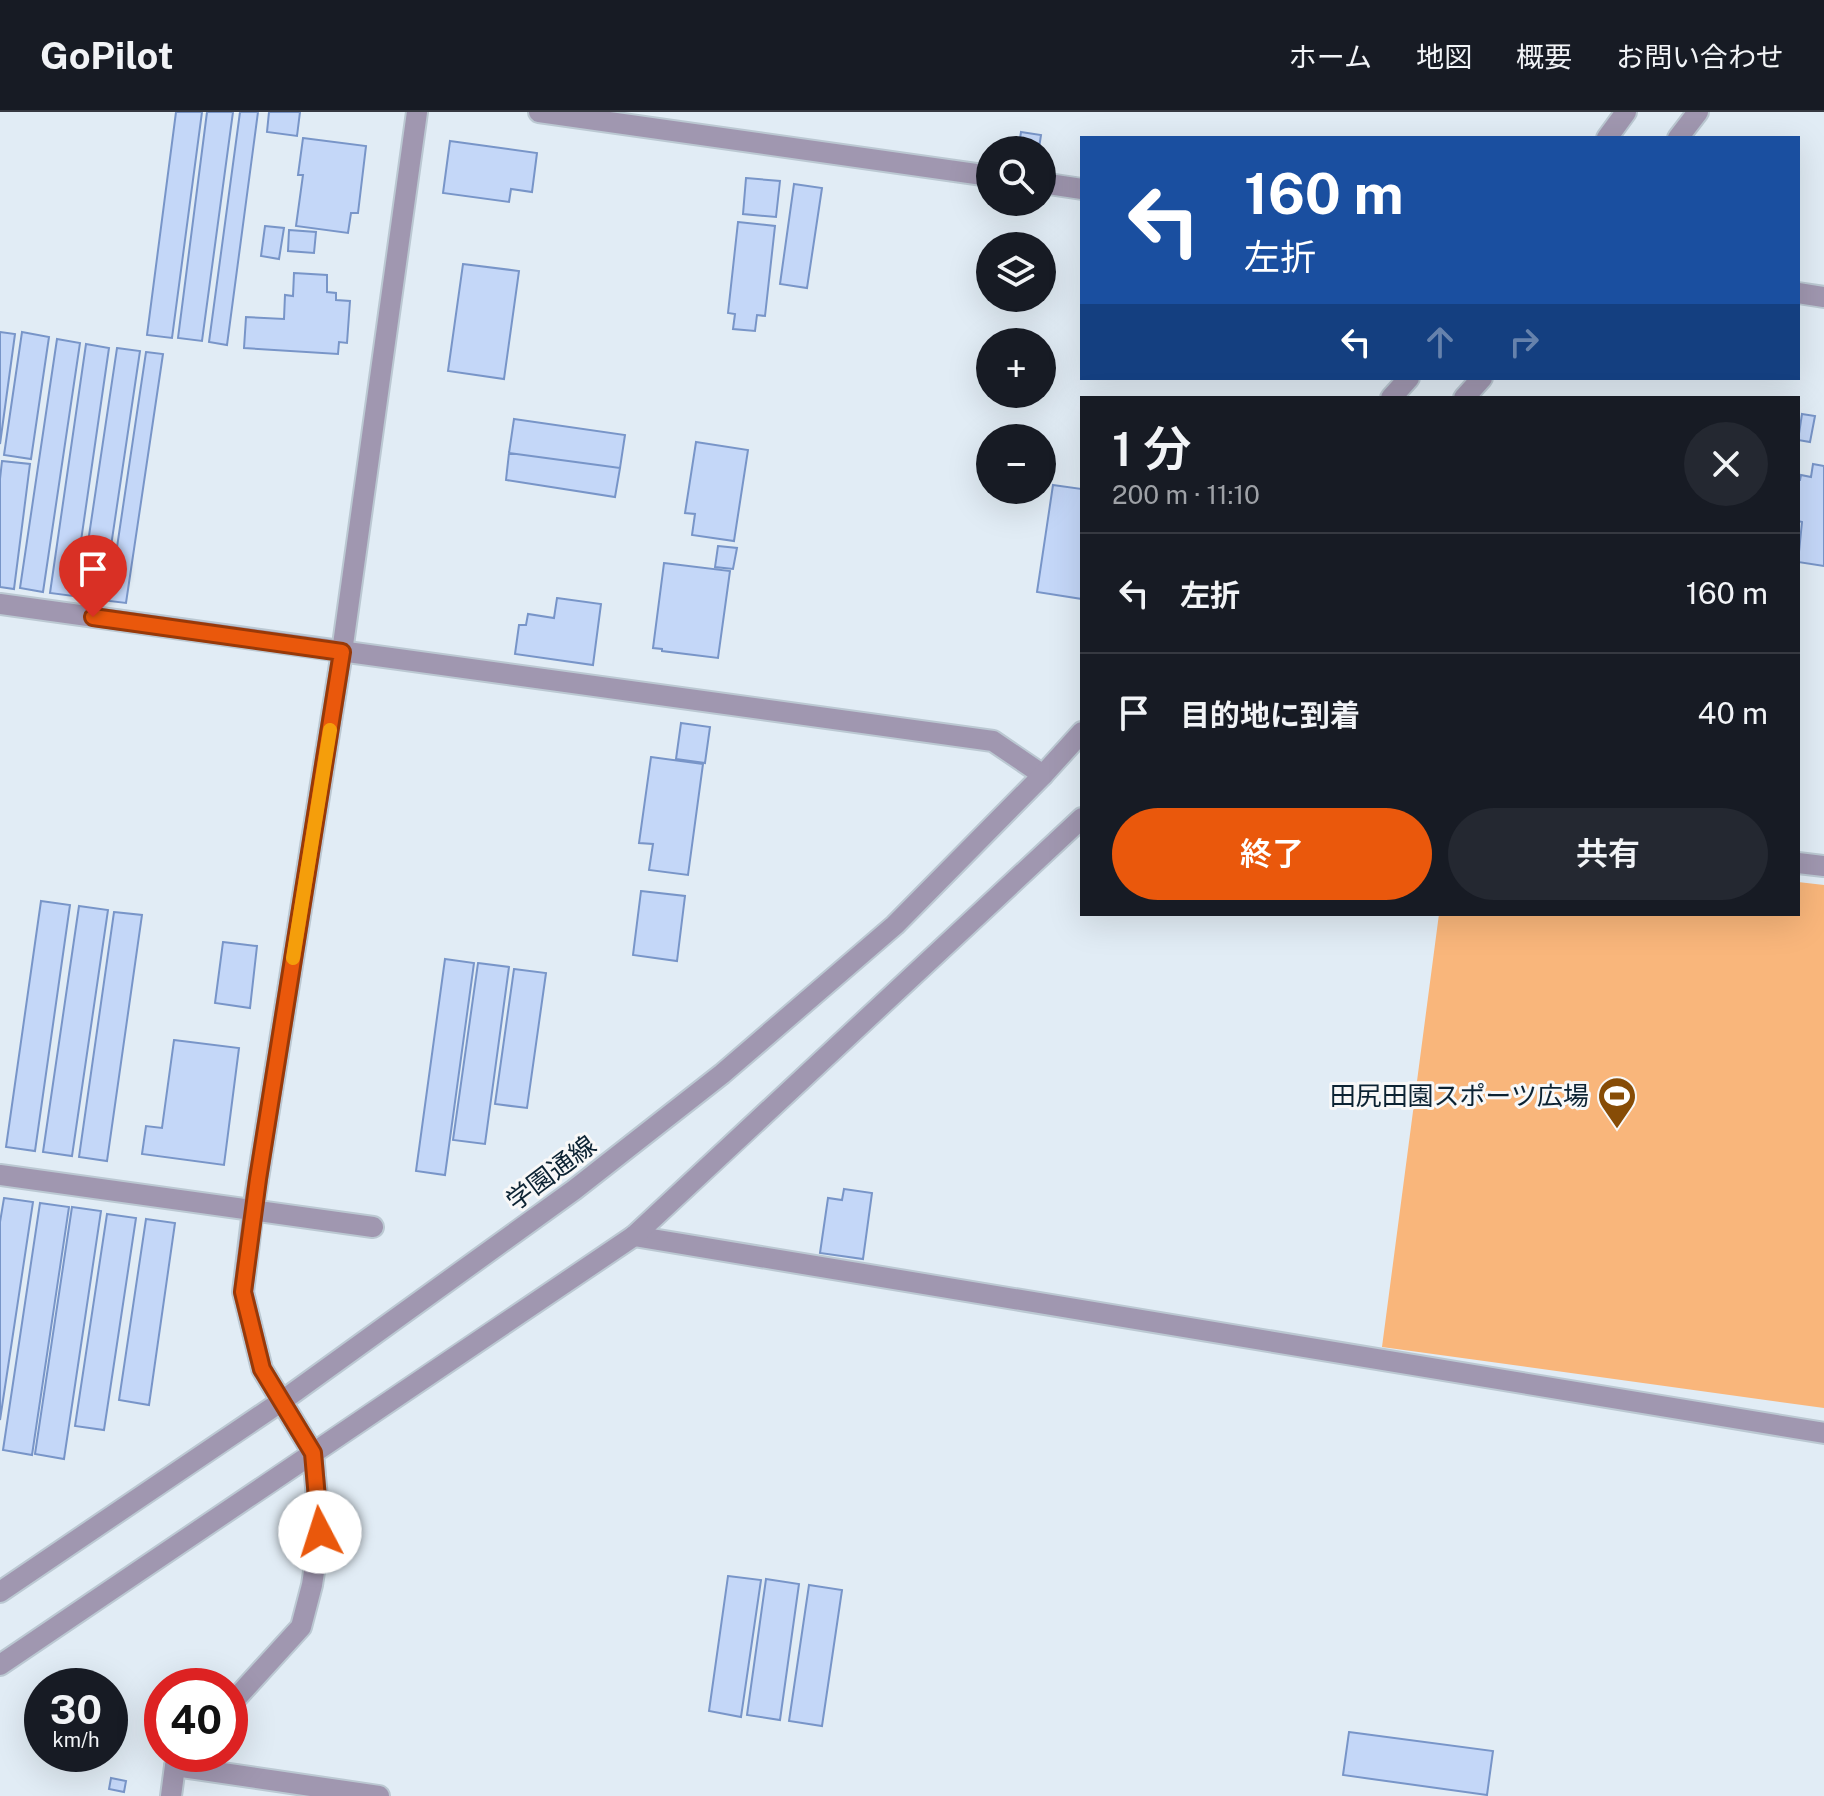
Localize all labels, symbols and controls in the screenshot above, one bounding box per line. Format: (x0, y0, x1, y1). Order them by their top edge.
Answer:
text: GoPilot (40, 33, 174, 78)
text: ホーム (1289, 40, 1372, 73)
text: 地図 (1416, 40, 1472, 73)
text: 概要 (1516, 40, 1572, 73)
text: お問い合わせ (1616, 40, 1784, 73)
map controls (976, 136, 1056, 504)
button: search (976, 136, 1056, 216)
text: 160 m (1244, 161, 1404, 227)
icon: left (1112, 168, 1216, 272)
button: layers (976, 232, 1056, 312)
text: 左折 (1244, 236, 1316, 278)
icon: left (1334, 320, 1378, 364)
icon: ahead (1418, 320, 1462, 364)
icon: right (1502, 320, 1546, 364)
button: + (976, 328, 1056, 408)
text: 1 分 (1112, 420, 1191, 477)
button: close (1684, 422, 1768, 506)
button: − (976, 424, 1056, 504)
text: 200 m · 11:10 (1112, 479, 1260, 510)
pin (59, 535, 127, 617)
icon: arrive (71, 547, 115, 591)
icon: left (1112, 571, 1156, 615)
text: 160 m (1686, 575, 1768, 611)
text: 左折 (1180, 577, 1240, 613)
icon: arrive (1112, 691, 1156, 735)
text: 40 m (1698, 695, 1768, 731)
text: 目的地に到着 (1180, 697, 1360, 733)
button: 終了 (1112, 808, 1432, 900)
button: 共有 (1448, 808, 1768, 900)
sports icon: 田尻田園スポーツ広場 (1596, 1075, 1638, 1130)
place label: 田尻田園スポーツ広場 (1330, 1080, 1589, 1111)
street label: 学園通線 (500, 1129, 602, 1216)
position arrow (278, 1490, 362, 1574)
speed limit sign: 40 (144, 1668, 248, 1772)
text: 30 (50, 1686, 102, 1733)
text: km/h (52, 1728, 100, 1752)

